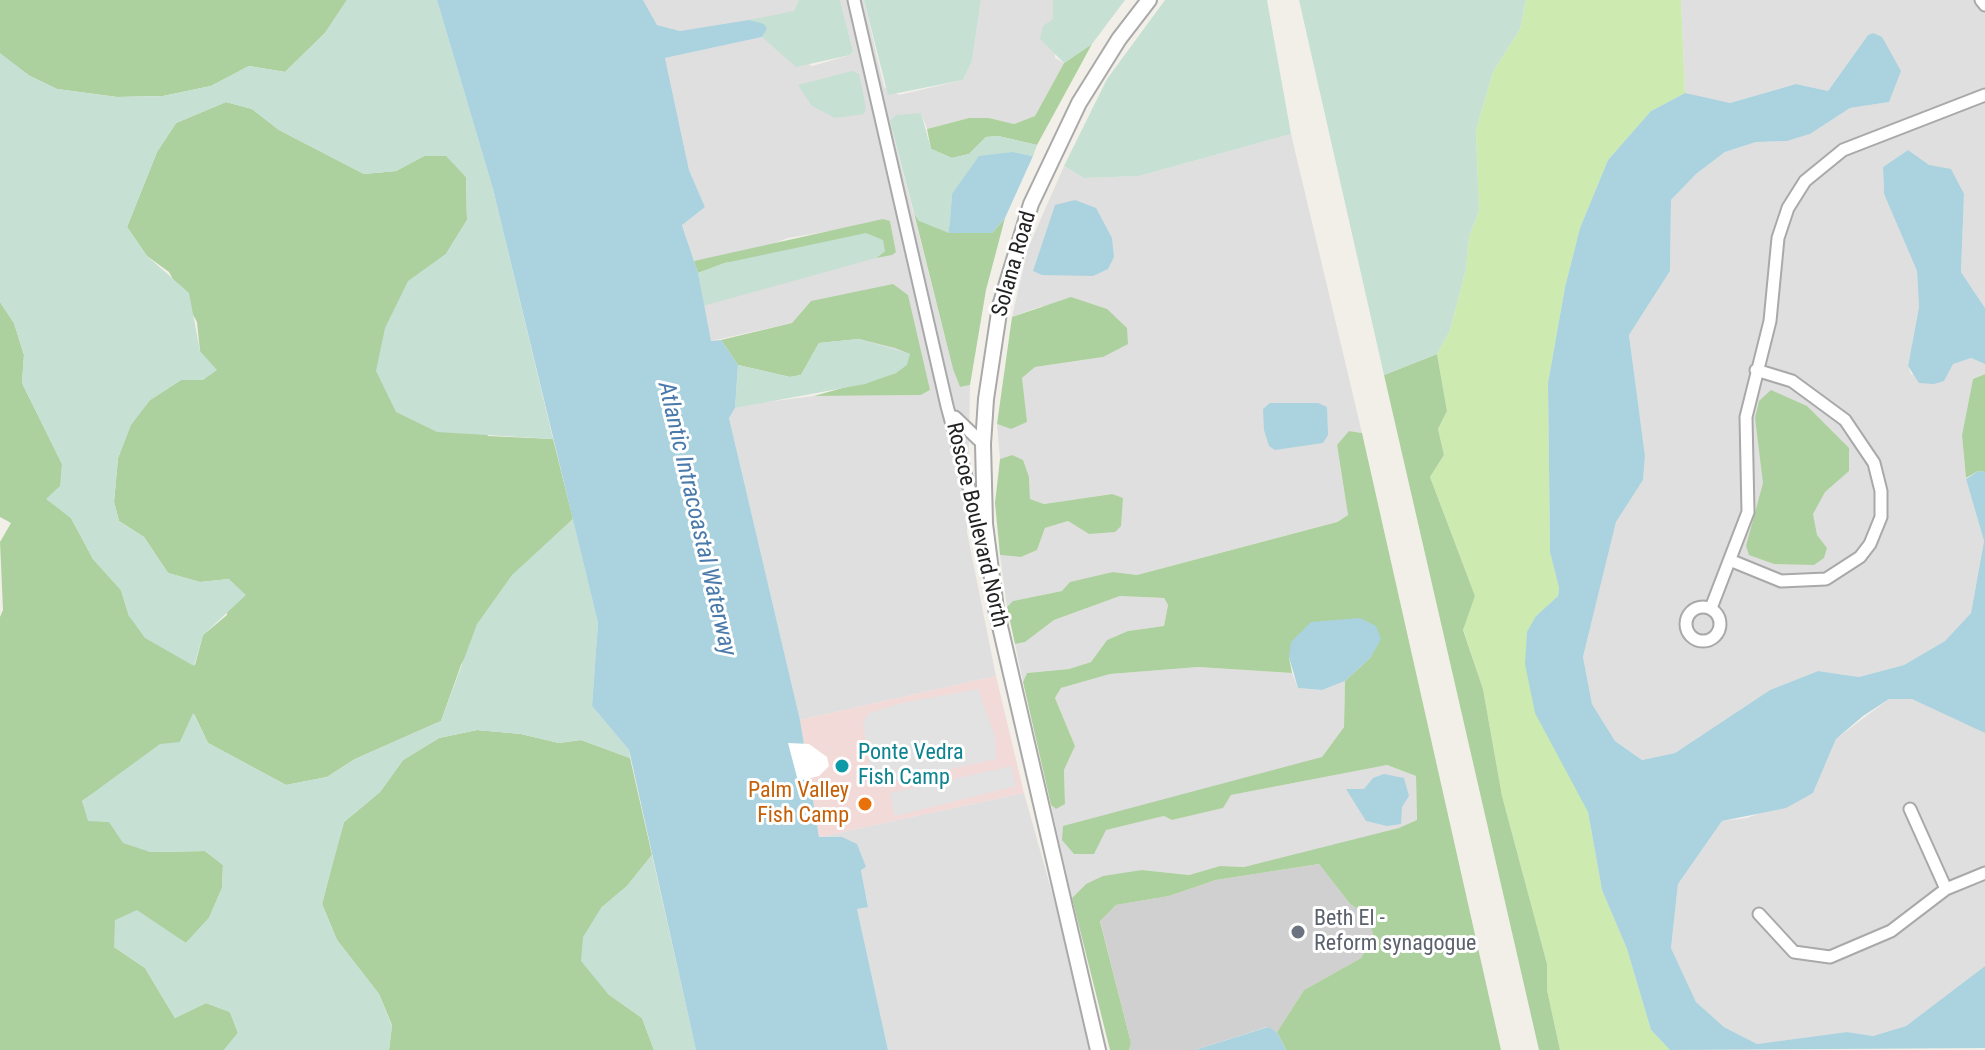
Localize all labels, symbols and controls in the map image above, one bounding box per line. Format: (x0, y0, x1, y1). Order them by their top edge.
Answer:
street label: Solana Road (987, 208, 1043, 320)
water label: Atlantic Intracoastal Waterway (650, 379, 742, 659)
street label: Roscoe Boulevard North (940, 420, 1012, 630)
place label: Ponte Vedra Fish Camp (858, 740, 964, 792)
marker: Ponte Vedra Fish Camp (833, 757, 851, 775)
place label: Palm Valley Fish Camp (748, 778, 849, 830)
marker: Palm Valley Fish Camp (856, 795, 874, 813)
place label: Beth El - Reform synagogue (1314, 906, 1476, 958)
marker: Beth El - Reform synagogue (1289, 923, 1307, 941)

